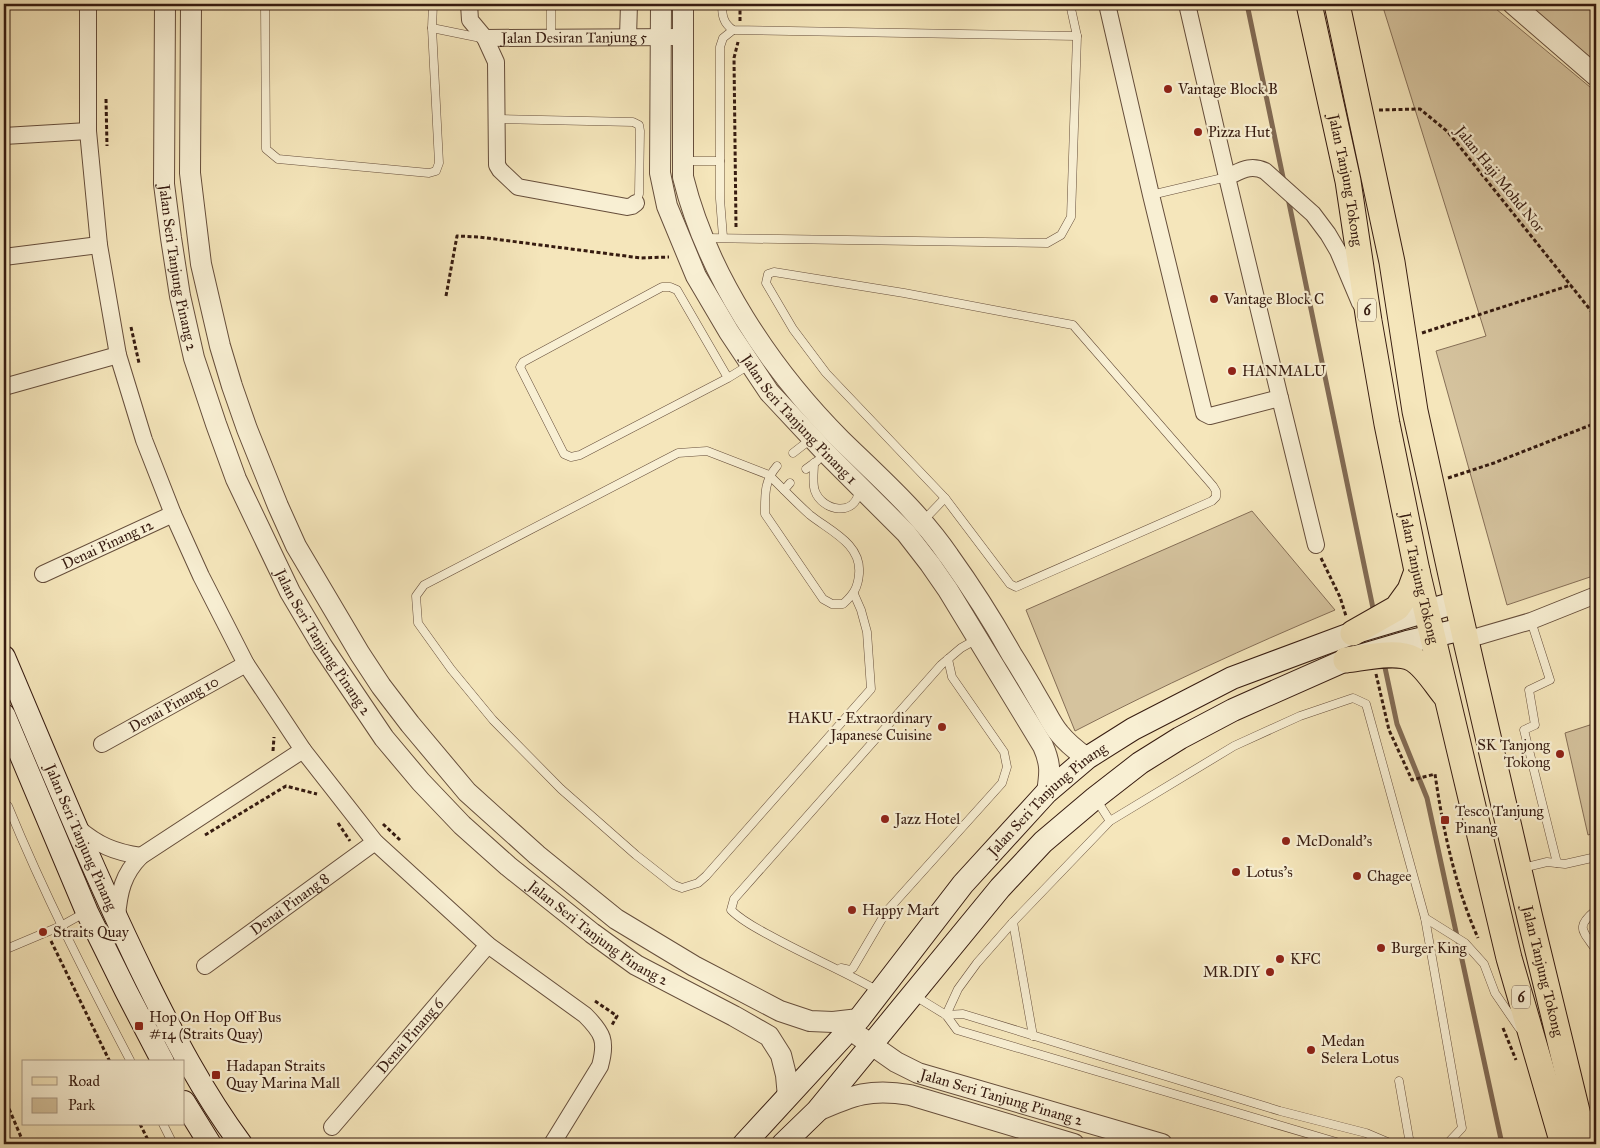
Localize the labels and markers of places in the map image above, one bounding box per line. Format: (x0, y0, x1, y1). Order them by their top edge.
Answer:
place label: Vantage Block B (1177, 80, 1278, 98)
marker: Vantage Block B (1162, 83, 1174, 95)
place label: Pizza Hut (1208, 123, 1271, 141)
marker: Pizza Hut (1192, 126, 1204, 138)
place label: Vantage Block C (1223, 290, 1324, 308)
marker: Vantage Block C (1208, 293, 1220, 305)
place label: HANMALU (1242, 362, 1326, 380)
marker: HANMALU (1226, 365, 1238, 377)
place label: HAKU - Extraordinary Japanese Cuisine (787, 709, 933, 745)
marker: HAKU - Extraordinary Japanese Cuisine (936, 721, 948, 733)
place label: SK Tanjong Tokong (1477, 736, 1551, 771)
marker: SK Tanjong Tokong (1554, 748, 1566, 760)
place label: Tesco Tanjung Pinang (1455, 802, 1545, 837)
place label: Jazz Hotel (893, 810, 961, 829)
marker: Jazz Hotel (879, 813, 891, 825)
marker: Tesco Tanjung Pinang (1439, 814, 1451, 826)
place label: McDonald's (1296, 832, 1372, 850)
marker: McDonald's (1280, 835, 1292, 847)
place label: Lotus's (1246, 863, 1293, 881)
marker: Lotus's (1230, 866, 1242, 878)
place label: Chagee (1367, 867, 1411, 885)
marker: Chagee (1351, 870, 1363, 882)
place label: Happy Mart (862, 901, 940, 919)
marker: Happy Mart (846, 904, 858, 916)
place label: Straits Quay (53, 923, 130, 941)
marker: Straits Quay (37, 926, 49, 938)
place label: Burger King (1391, 939, 1468, 957)
marker: Burger King (1375, 942, 1387, 954)
place label: KFC (1290, 950, 1321, 968)
marker: KFC (1274, 953, 1286, 965)
place label: MR.DIY (1203, 963, 1260, 981)
marker: MR.DIY (1264, 966, 1276, 978)
place label: Hop On Hop Off Bus #14 (Straits Quay) (149, 1008, 281, 1044)
marker: Hop On Hop Off Bus #14 (Straits Quay) (133, 1020, 145, 1032)
place label: Medan Selera Lotus (1321, 1032, 1399, 1067)
marker: Medan Selera Lotus (1305, 1044, 1317, 1056)
place label: Hadapan Straits Quay Marina Mall (226, 1057, 341, 1092)
marker: Hadapan Straits Quay Marina Mall (210, 1069, 222, 1081)

